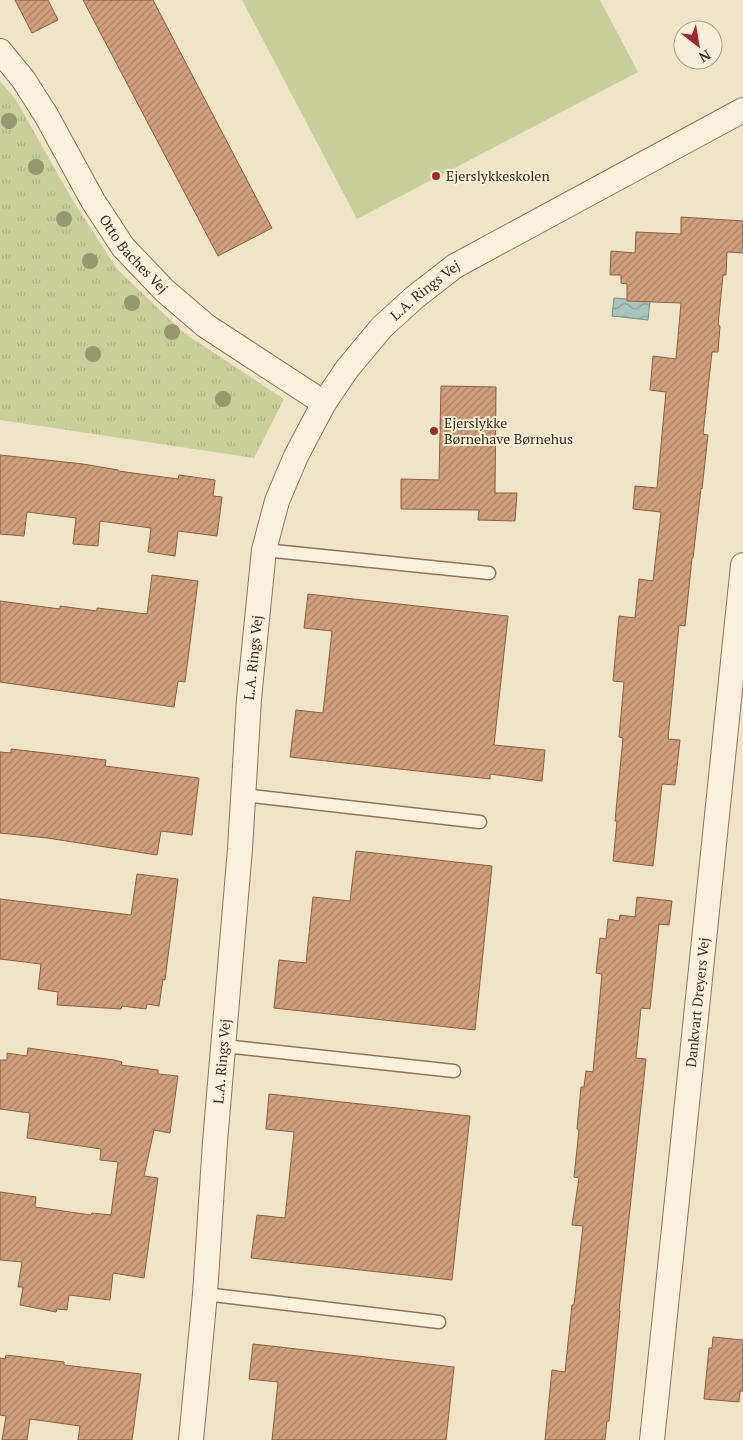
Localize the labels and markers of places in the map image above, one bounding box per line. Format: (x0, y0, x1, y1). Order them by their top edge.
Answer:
place label: Ejerslykkeskolen (446, 166, 550, 185)
marker: Ejerslykkeskolen (430, 170, 442, 182)
place label: Ejerslykke Børnehave Børnehus (444, 413, 573, 448)
marker: Ejerslykke Børnehave Børnehus (428, 425, 440, 437)

